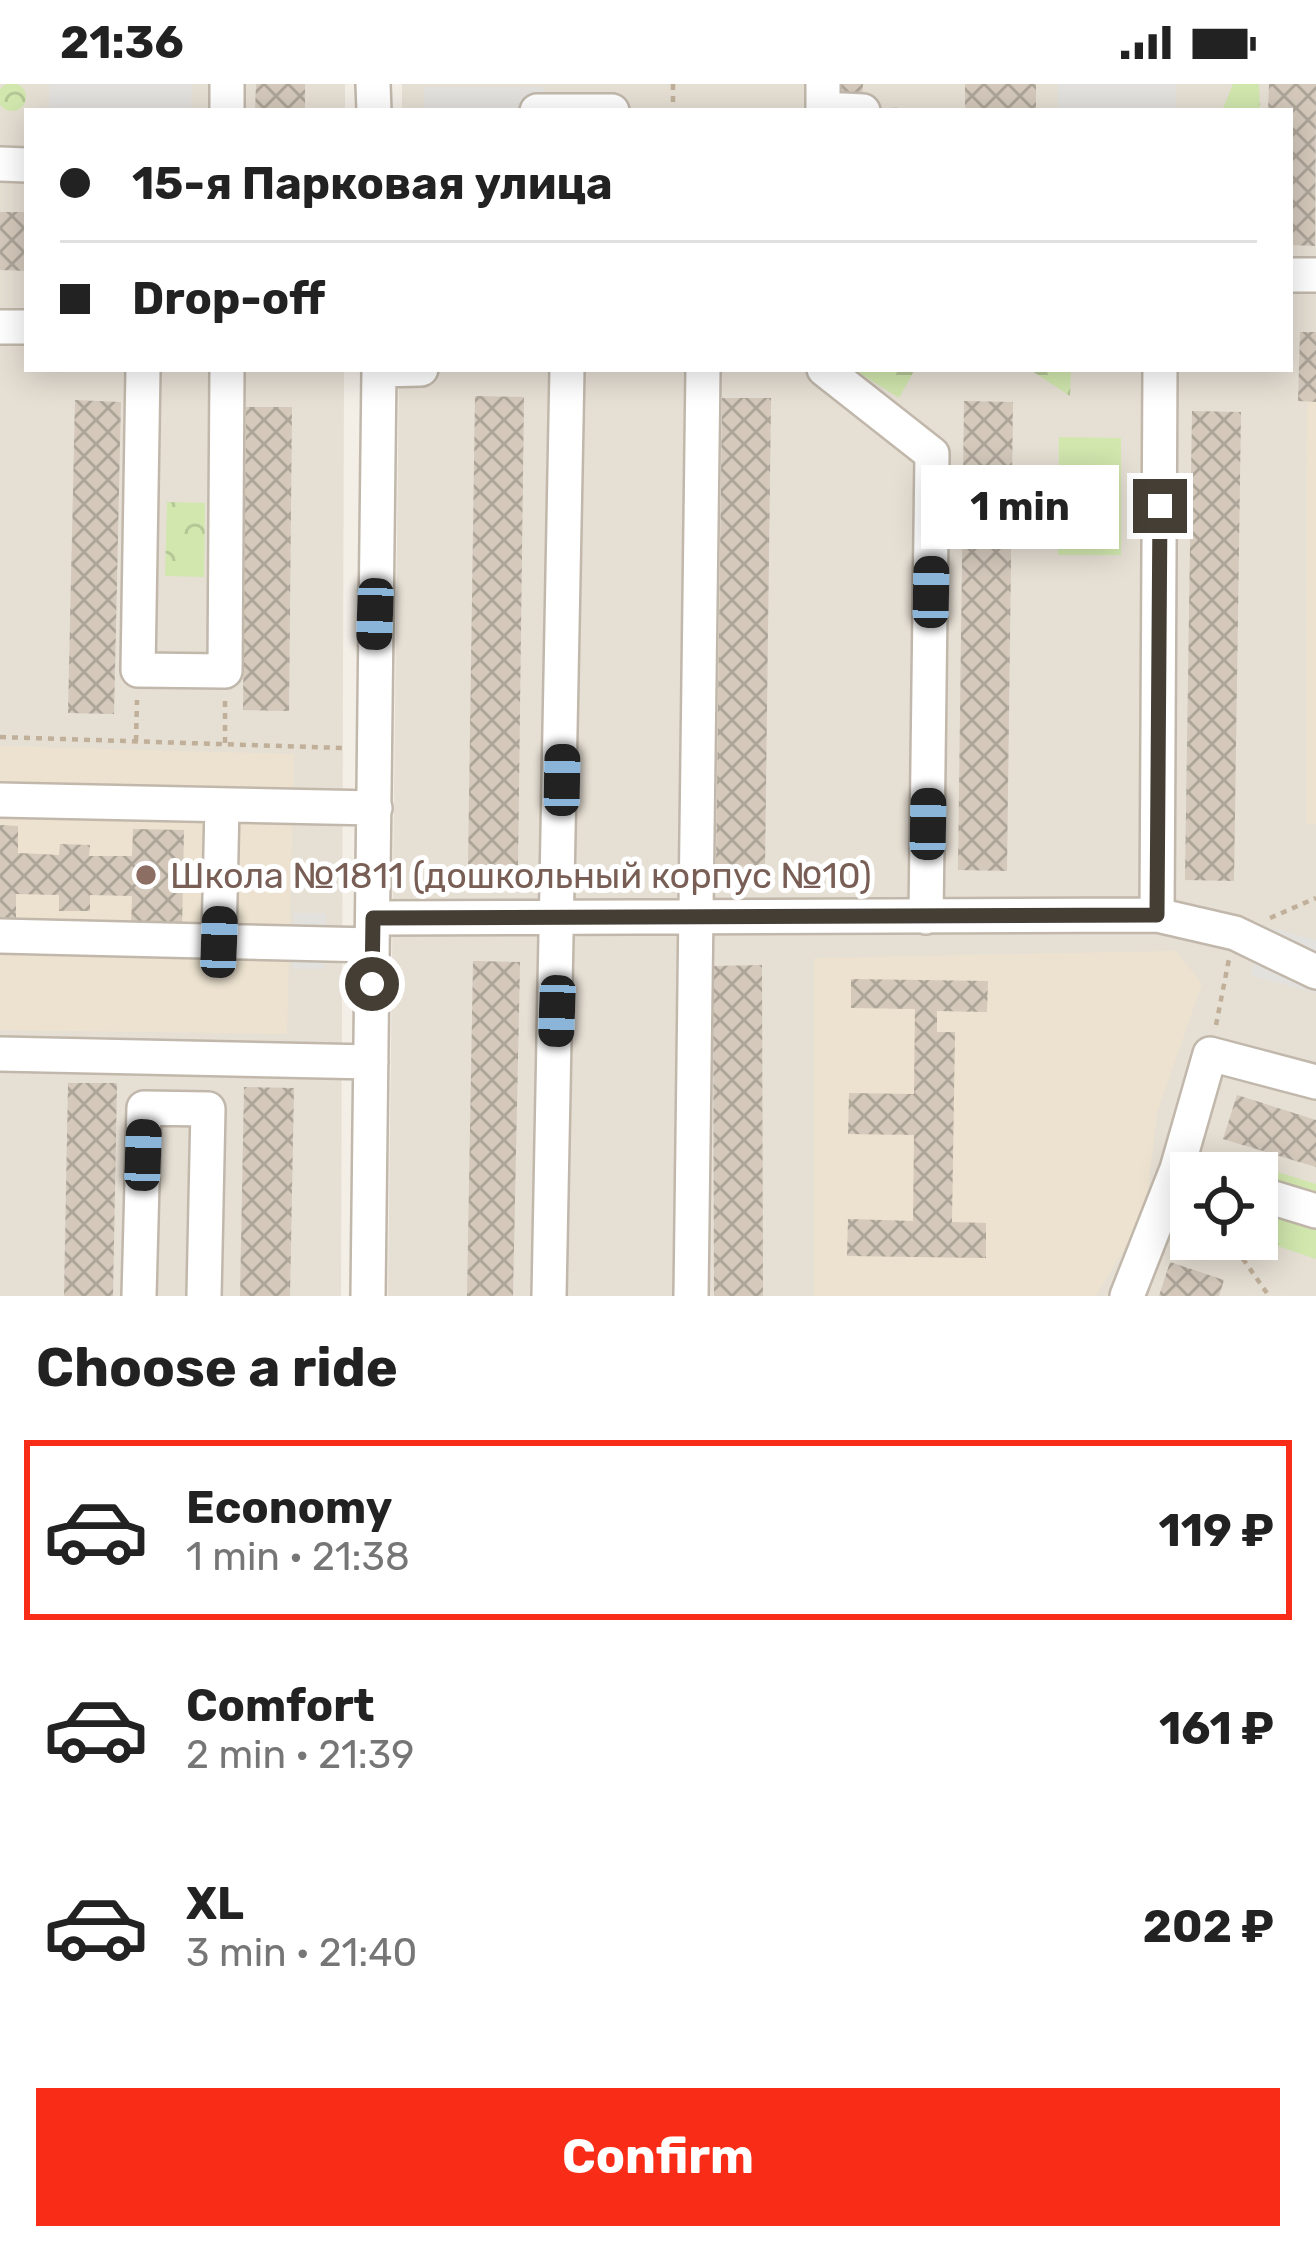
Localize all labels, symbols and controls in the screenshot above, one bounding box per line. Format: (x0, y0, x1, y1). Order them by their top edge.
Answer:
text: 21:36 (60, 16, 184, 69)
text: 15-я Парковая улица (132, 157, 613, 210)
text: Drop-off (132, 272, 325, 325)
callout: 1 min (920, 464, 1118, 548)
route end (1133, 479, 1187, 533)
text: 1 min (970, 484, 1070, 530)
car (912, 556, 950, 628)
car (356, 577, 394, 651)
car (543, 744, 581, 816)
car (909, 788, 947, 860)
place label: Школа №1811 (дошкольный корпус №10) (170, 854, 872, 897)
marker: Школа №1811 (дошкольный корпус №10) (133, 862, 159, 888)
car (200, 905, 238, 979)
route start (345, 957, 399, 1011)
car (538, 974, 576, 1048)
car (124, 1118, 162, 1192)
map controls (1170, 1152, 1278, 1260)
button: locate (1170, 1152, 1278, 1260)
text: Choose a ride (36, 1336, 398, 1400)
icon: car (42, 1476, 150, 1584)
text: Economy (186, 1481, 392, 1534)
text: 119 ₽ (1158, 1504, 1274, 1557)
text: 1 min · 21:38 (186, 1534, 410, 1580)
icon: car (42, 1674, 150, 1782)
text: Comfort (186, 1679, 375, 1732)
text: 161 ₽ (1159, 1702, 1274, 1755)
text: 2 min · 21:39 (186, 1732, 414, 1778)
icon: car (42, 1872, 150, 1980)
text: XL (186, 1877, 244, 1930)
text: 202 ₽ (1143, 1900, 1274, 1953)
text: 3 min · 21:40 (186, 1930, 417, 1976)
button: Confirm (36, 2088, 1280, 2226)

